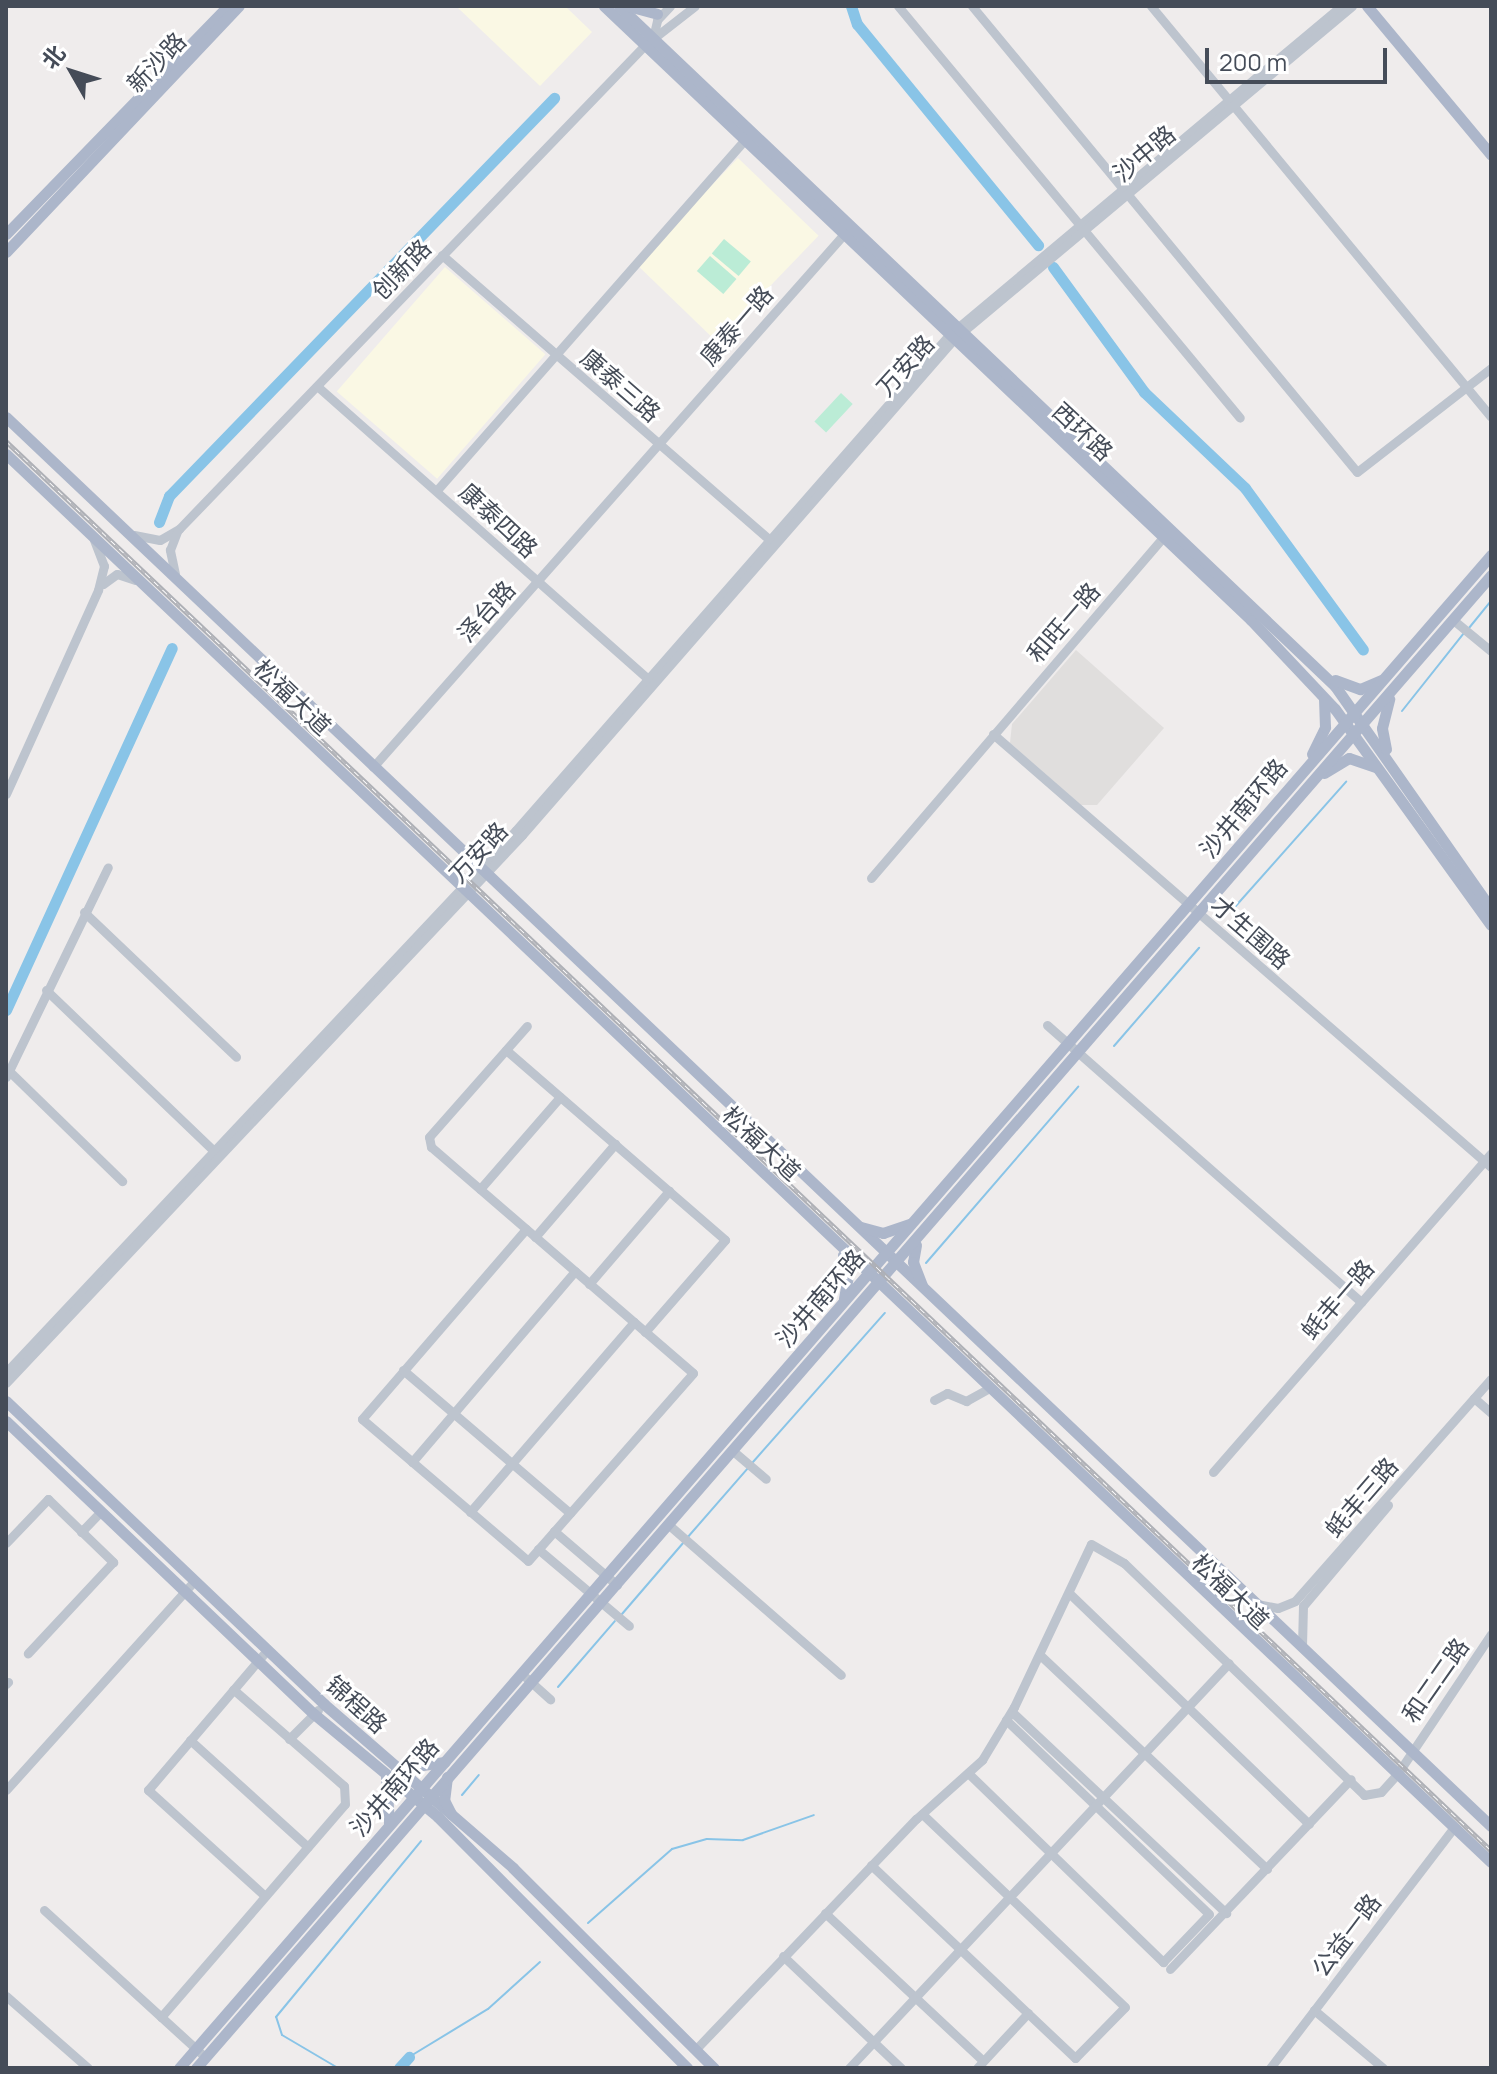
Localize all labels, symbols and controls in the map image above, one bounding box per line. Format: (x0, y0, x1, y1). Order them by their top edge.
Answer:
street label: 新沙路 (121, 26, 191, 98)
north arrow (32, 32, 112, 112)
scale bar (1209, 32, 1391, 82)
text: 北 (35, 39, 72, 75)
text: 200 m (1219, 45, 1287, 78)
street label: 沙中路 (1107, 119, 1181, 187)
street label: 创新路 (366, 233, 436, 305)
street label: 康泰一路 (694, 279, 778, 371)
street label: 万安路 (870, 329, 940, 401)
street label: 康泰三路 (575, 343, 667, 427)
street label: 西环路 (1047, 396, 1119, 466)
street label: 康泰四路 (454, 477, 544, 563)
street label: 泽台路 (451, 575, 521, 647)
street label: 和旺一路 (1021, 576, 1105, 668)
street label: 松福大道 (248, 653, 338, 741)
street label: 沙井南环路 (1193, 753, 1293, 863)
street label: 万安路 (443, 816, 513, 888)
street label: 才生围路 (1205, 890, 1297, 974)
street label: 松福大道 (717, 1100, 807, 1186)
street label: 沙井南环路 (770, 1243, 870, 1353)
street label: 蚝丰一路 (1295, 1253, 1379, 1345)
street label: 蚝丰三路 (1319, 1451, 1403, 1543)
street label: 松福大道 (1186, 1547, 1276, 1635)
street label: 和二二路 (1396, 1632, 1474, 1728)
street label: 锦程路 (321, 1669, 393, 1739)
street label: 沙井南环路 (344, 1732, 444, 1842)
street label: 公益一路 (1306, 1888, 1386, 1982)

